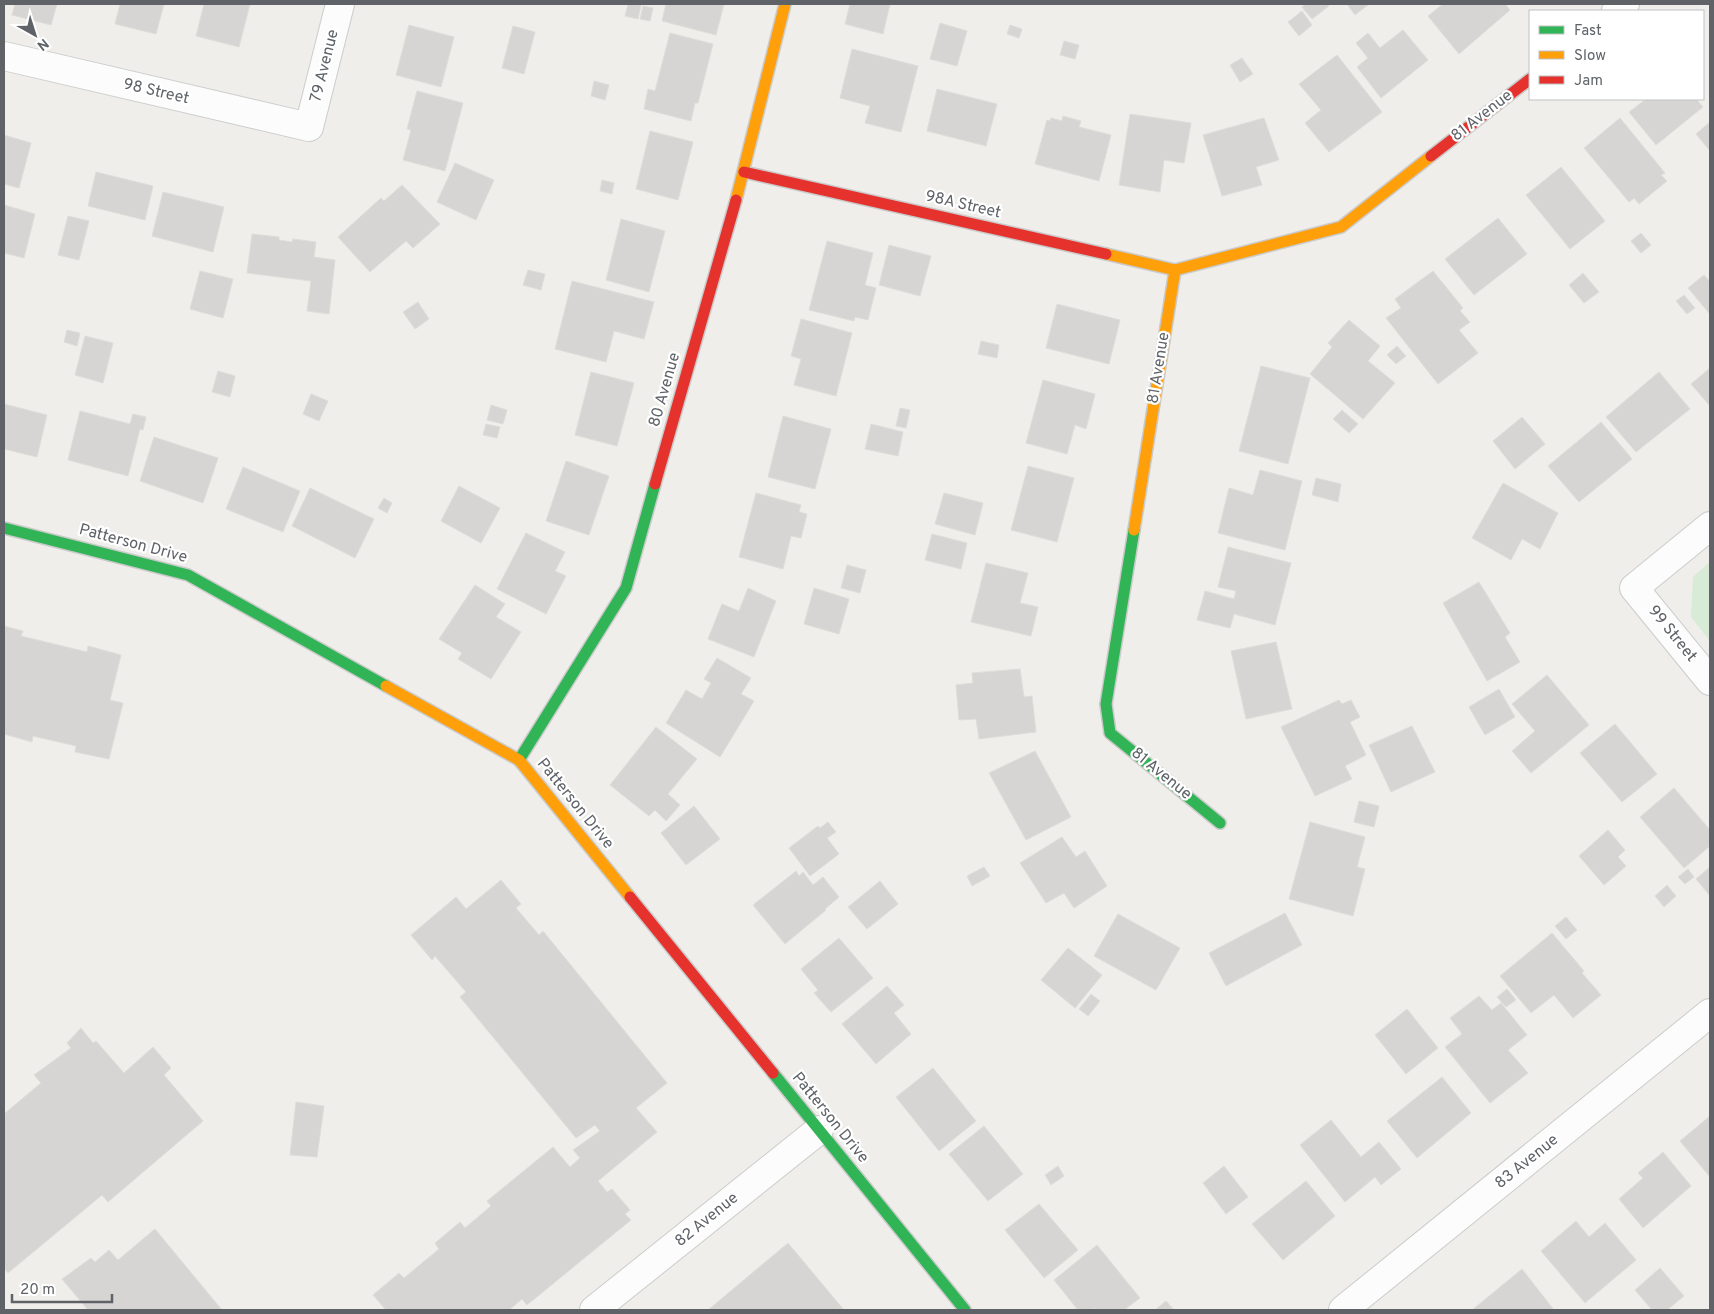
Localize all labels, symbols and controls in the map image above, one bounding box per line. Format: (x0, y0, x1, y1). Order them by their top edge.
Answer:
north arrow (10, 10, 60, 60)
legend (1529, 10, 1704, 100)
text: Fast (1574, 22, 1602, 41)
street label: 79 Avenue (306, 27, 344, 105)
text: N (33, 34, 51, 54)
text: Slow (1574, 47, 1606, 66)
text: Jam (1574, 72, 1603, 91)
street label: 98 Street (121, 75, 191, 109)
street label: 81 Avenue (1447, 86, 1517, 146)
street label: 98A Street (923, 187, 1003, 223)
street label: 81 Avenue (1143, 331, 1175, 405)
street label: 80 Avenue (645, 350, 685, 430)
street label: Patterson Drive (77, 520, 189, 568)
street label: 99 Street (1643, 602, 1701, 666)
street label: 81 Avenue (1127, 743, 1195, 805)
street label: Patterson Drive (532, 754, 618, 854)
street label: Patterson Drive (787, 1068, 873, 1168)
street label: 83 Avenue (1491, 1130, 1563, 1194)
street label: 82 Avenue (671, 1188, 743, 1252)
scale bar (12, 1272, 112, 1304)
text: 20 m (20, 1281, 55, 1300)

